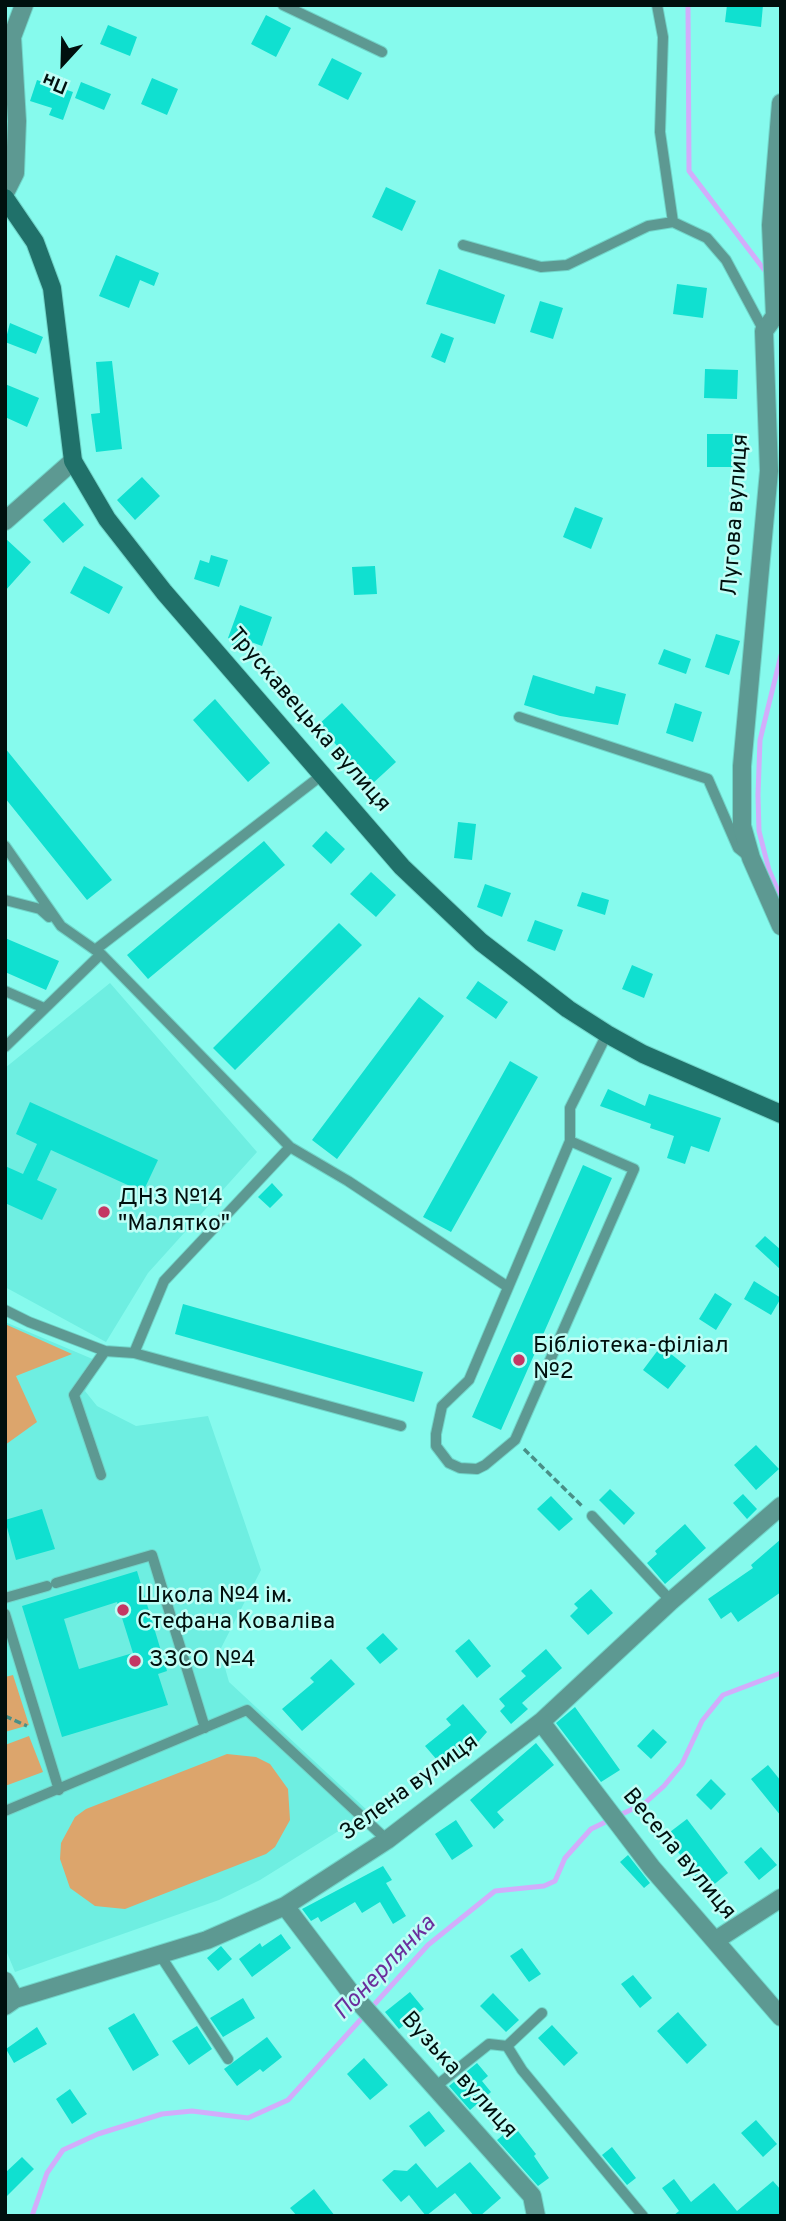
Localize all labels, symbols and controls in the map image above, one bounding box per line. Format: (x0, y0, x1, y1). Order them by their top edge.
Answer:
north arrow (28, 28, 98, 98)
text: Пн (39, 67, 72, 98)
street label: Лугова вулиця (718, 433, 756, 597)
street label: Трускавецька вулиця (220, 623, 396, 819)
place label: ДНЗ №14 "Малятко" (118, 1185, 230, 1239)
marker: ДНЗ №14 "Малятко" (96, 1204, 112, 1220)
place label: Бібліотека-філіал №2 (533, 1333, 729, 1387)
marker: Бібліотека-філіал №2 (511, 1352, 527, 1368)
place label: Школа №4 ім. Стефана Коваліва (137, 1583, 335, 1637)
marker: Школа №4 ім. Стефана Коваліва (115, 1602, 131, 1618)
place label: ЗЗСО №4 (149, 1647, 256, 1675)
marker: ЗЗСО №4 (127, 1653, 143, 1669)
street label: Зелена вулиця (335, 1730, 485, 1848)
street label: Весела вулиця (615, 1784, 741, 1926)
water label: Понерлянка (329, 1911, 443, 2027)
street label: Вузька вулиця (394, 2007, 522, 2145)

